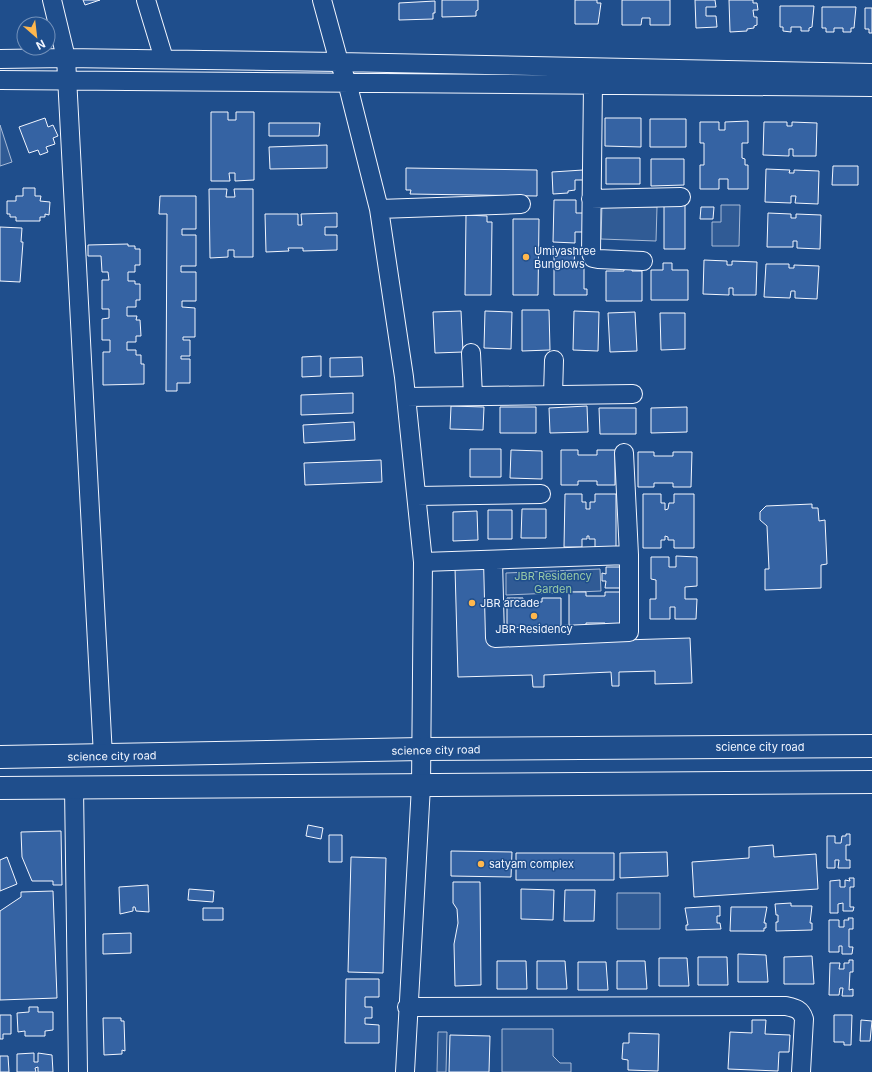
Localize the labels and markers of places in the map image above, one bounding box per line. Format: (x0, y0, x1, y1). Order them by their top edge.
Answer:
place label: Umiyashree Bunglows (534, 244, 596, 271)
marker: Umiyashree Bunglows (521, 252, 531, 262)
place label: JBR arcade (480, 596, 540, 610)
marker: JBR arcade (467, 598, 477, 608)
marker: JBR Residency (529, 611, 539, 621)
place label: JBR Residency (495, 622, 573, 636)
place label: satyam complex (489, 857, 574, 871)
marker: satyam complex (476, 859, 486, 869)

